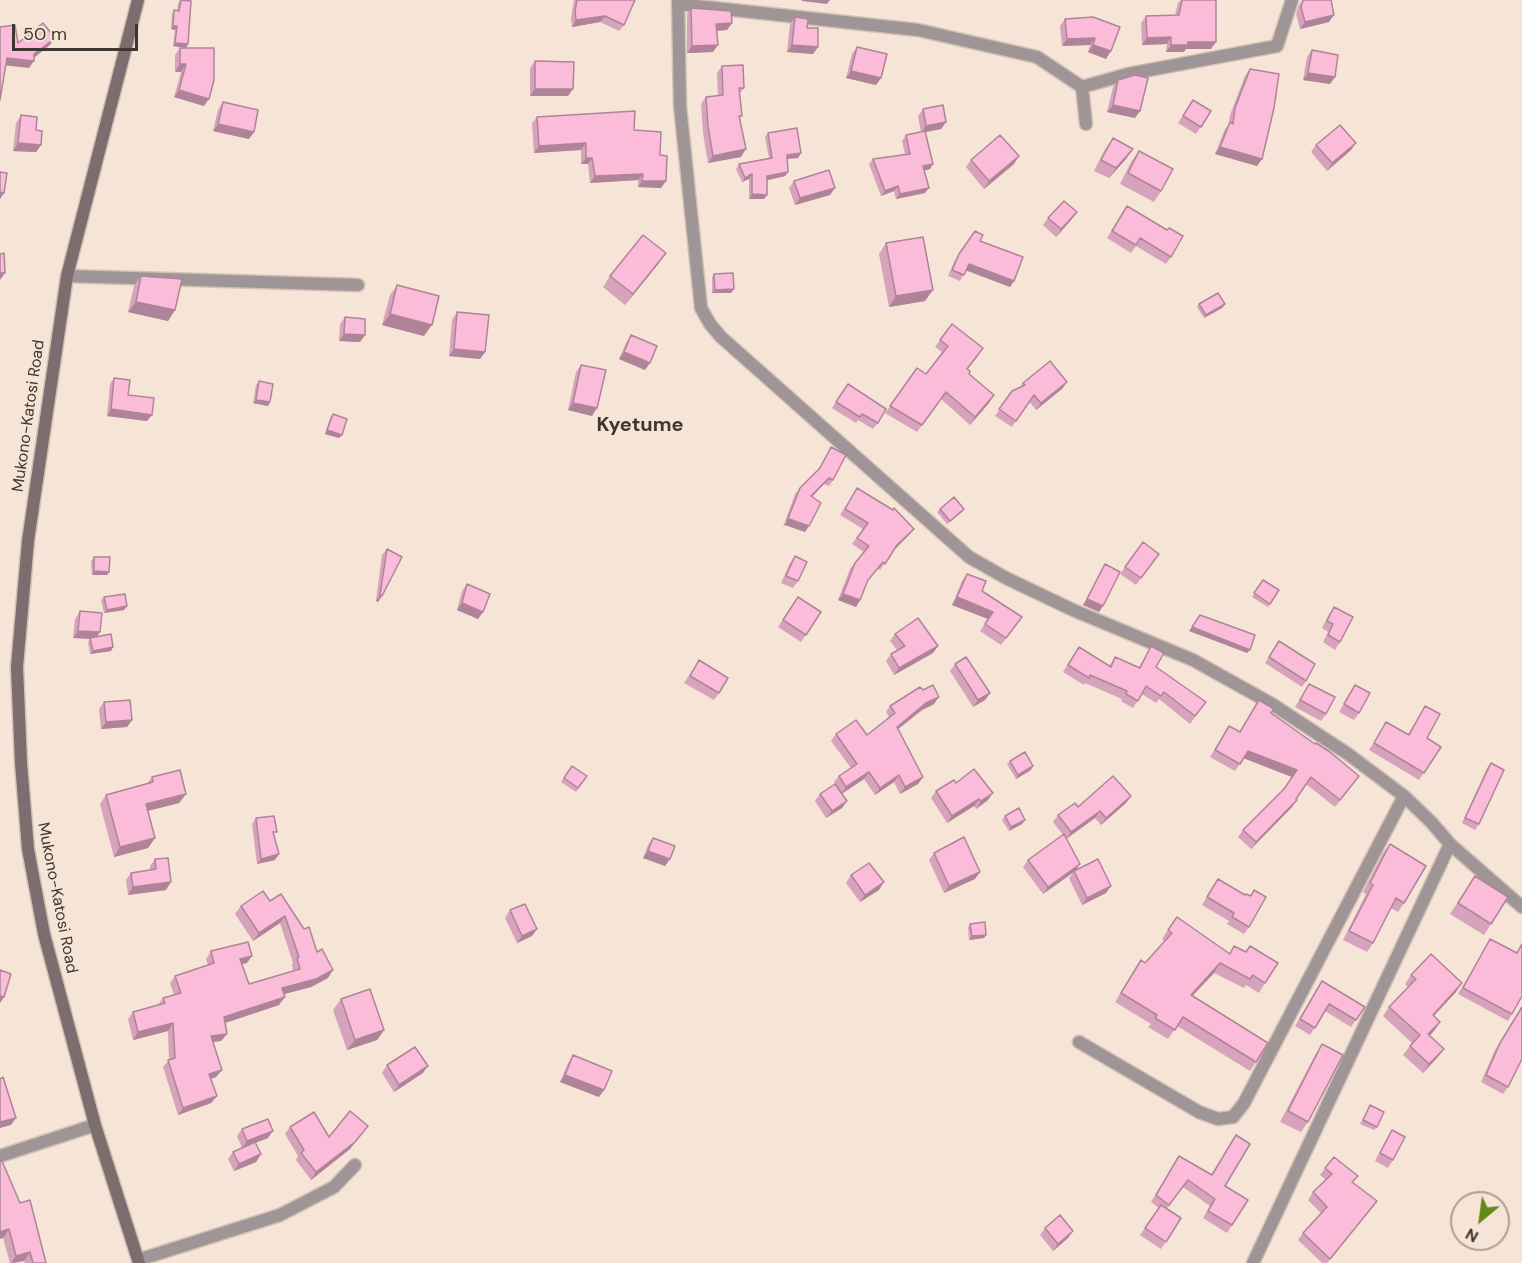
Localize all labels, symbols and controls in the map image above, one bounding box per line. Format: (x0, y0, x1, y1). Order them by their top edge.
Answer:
scale bar (15, 12, 141, 50)
text: 50 m (23, 22, 67, 46)
street label: Mukono-Katosi Road (9, 339, 49, 493)
district label: Kyetume (596, 414, 684, 438)
street label: Mukono-Katosi Road (33, 821, 81, 975)
north arrow (1450, 1191, 1510, 1251)
text: N (1462, 1223, 1482, 1247)

